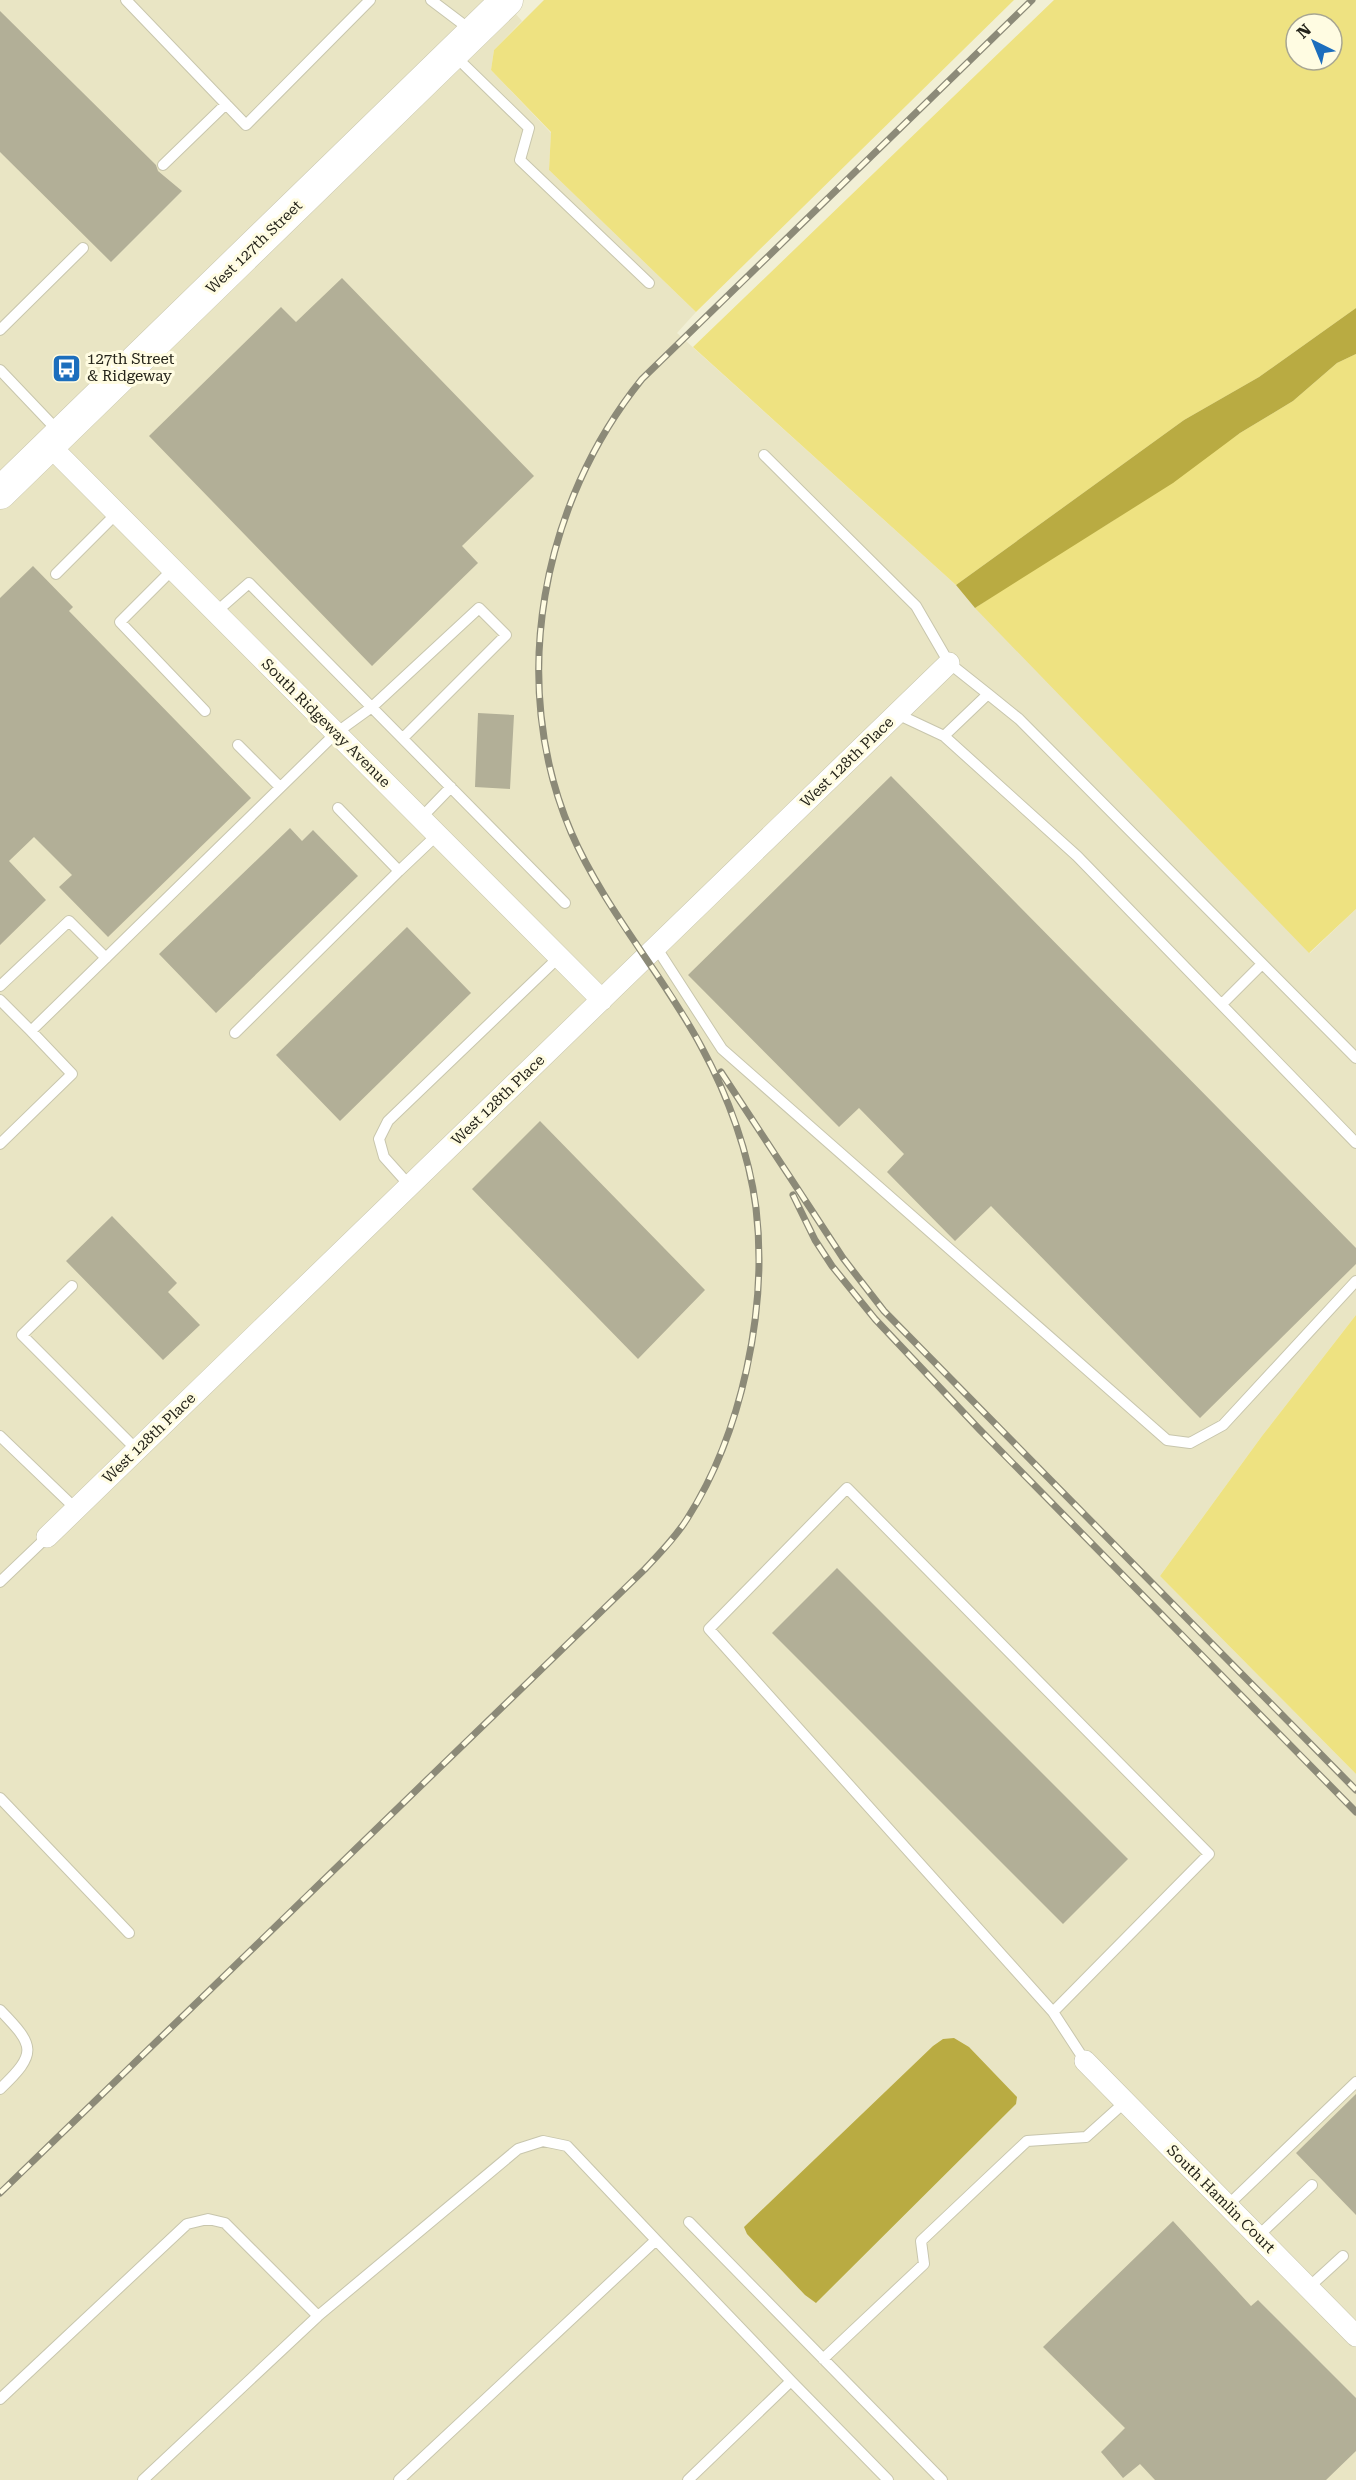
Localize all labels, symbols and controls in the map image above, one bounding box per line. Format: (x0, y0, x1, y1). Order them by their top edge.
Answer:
north arrow (1284, 12, 1344, 72)
text: N (1293, 20, 1315, 43)
street label: West 127th Street (202, 196, 306, 297)
place label: 127th Street & Ridgeway (87, 350, 175, 385)
bus stop icon: 127th Street & Ridgeway (50, 352, 82, 384)
street label: South Ridgeway Avenue (258, 655, 394, 791)
street label: West 128th Place (797, 713, 897, 811)
street label: West 128th Place (448, 1051, 548, 1149)
street label: West 128th Place (99, 1389, 199, 1487)
street label: South Hamlin Court (1163, 2141, 1279, 2257)

